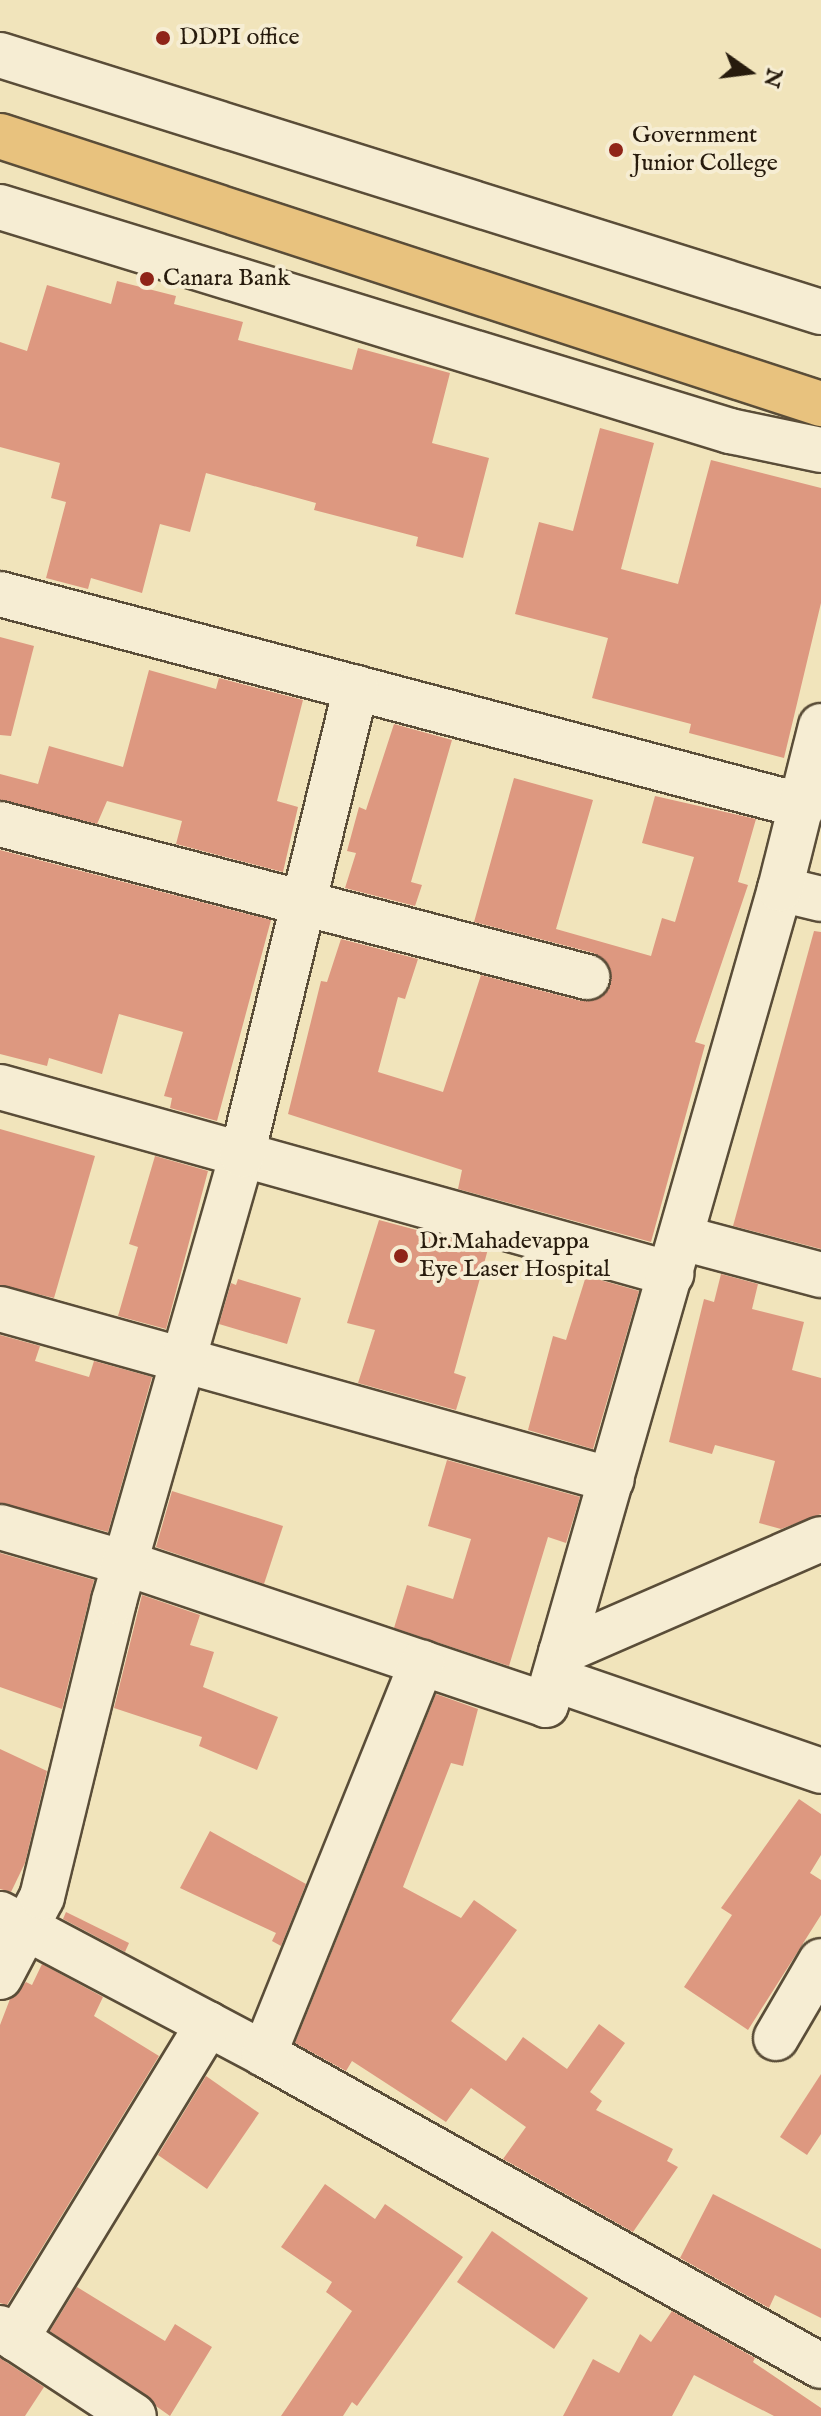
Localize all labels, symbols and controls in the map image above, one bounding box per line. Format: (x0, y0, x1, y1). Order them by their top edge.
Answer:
place label: DDPI office (179, 24, 299, 52)
marker: DDPI office (154, 29, 172, 47)
north arrow (709, 32, 789, 112)
text: N (756, 65, 788, 90)
place label: Government Junior College (632, 122, 778, 178)
marker: Government Junior College (607, 141, 625, 159)
place label: Canara Bank (163, 265, 290, 293)
marker: Canara Bank (138, 270, 156, 288)
place label: Dr.Mahadevappa Eye Laser Hospital (419, 1228, 610, 1284)
marker: Dr.Mahadevappa Eye Laser Hospital (390, 1245, 412, 1267)

